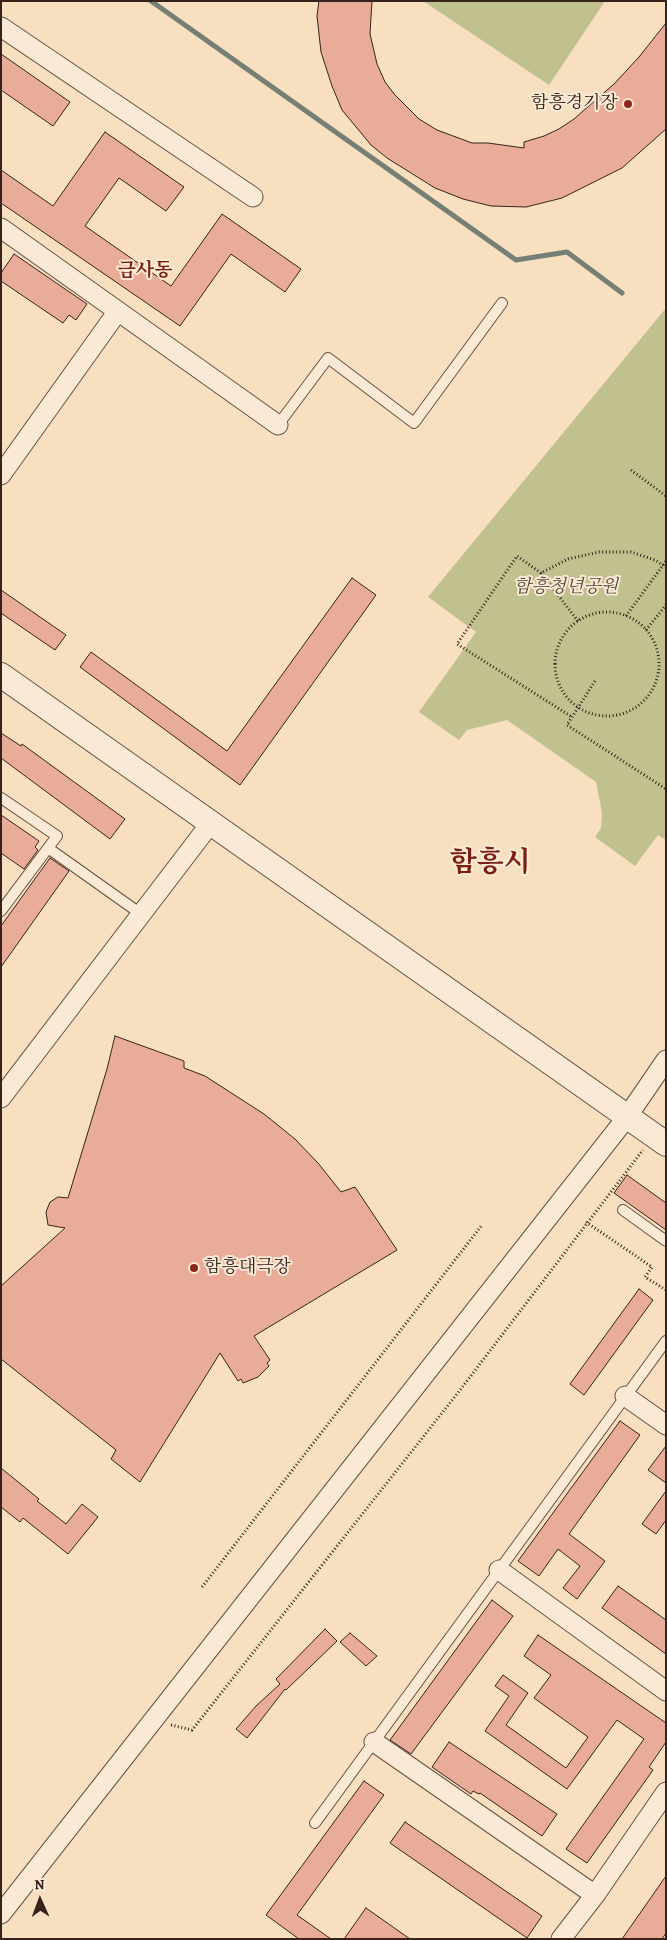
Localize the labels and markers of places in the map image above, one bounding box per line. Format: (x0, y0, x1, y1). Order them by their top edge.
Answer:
place label: 함흥경기장 (531, 93, 618, 115)
marker: 함흥경기장 (622, 98, 634, 110)
place label: 함흥대극장 (204, 1257, 291, 1279)
marker: 함흥대극장 (188, 1262, 200, 1274)

